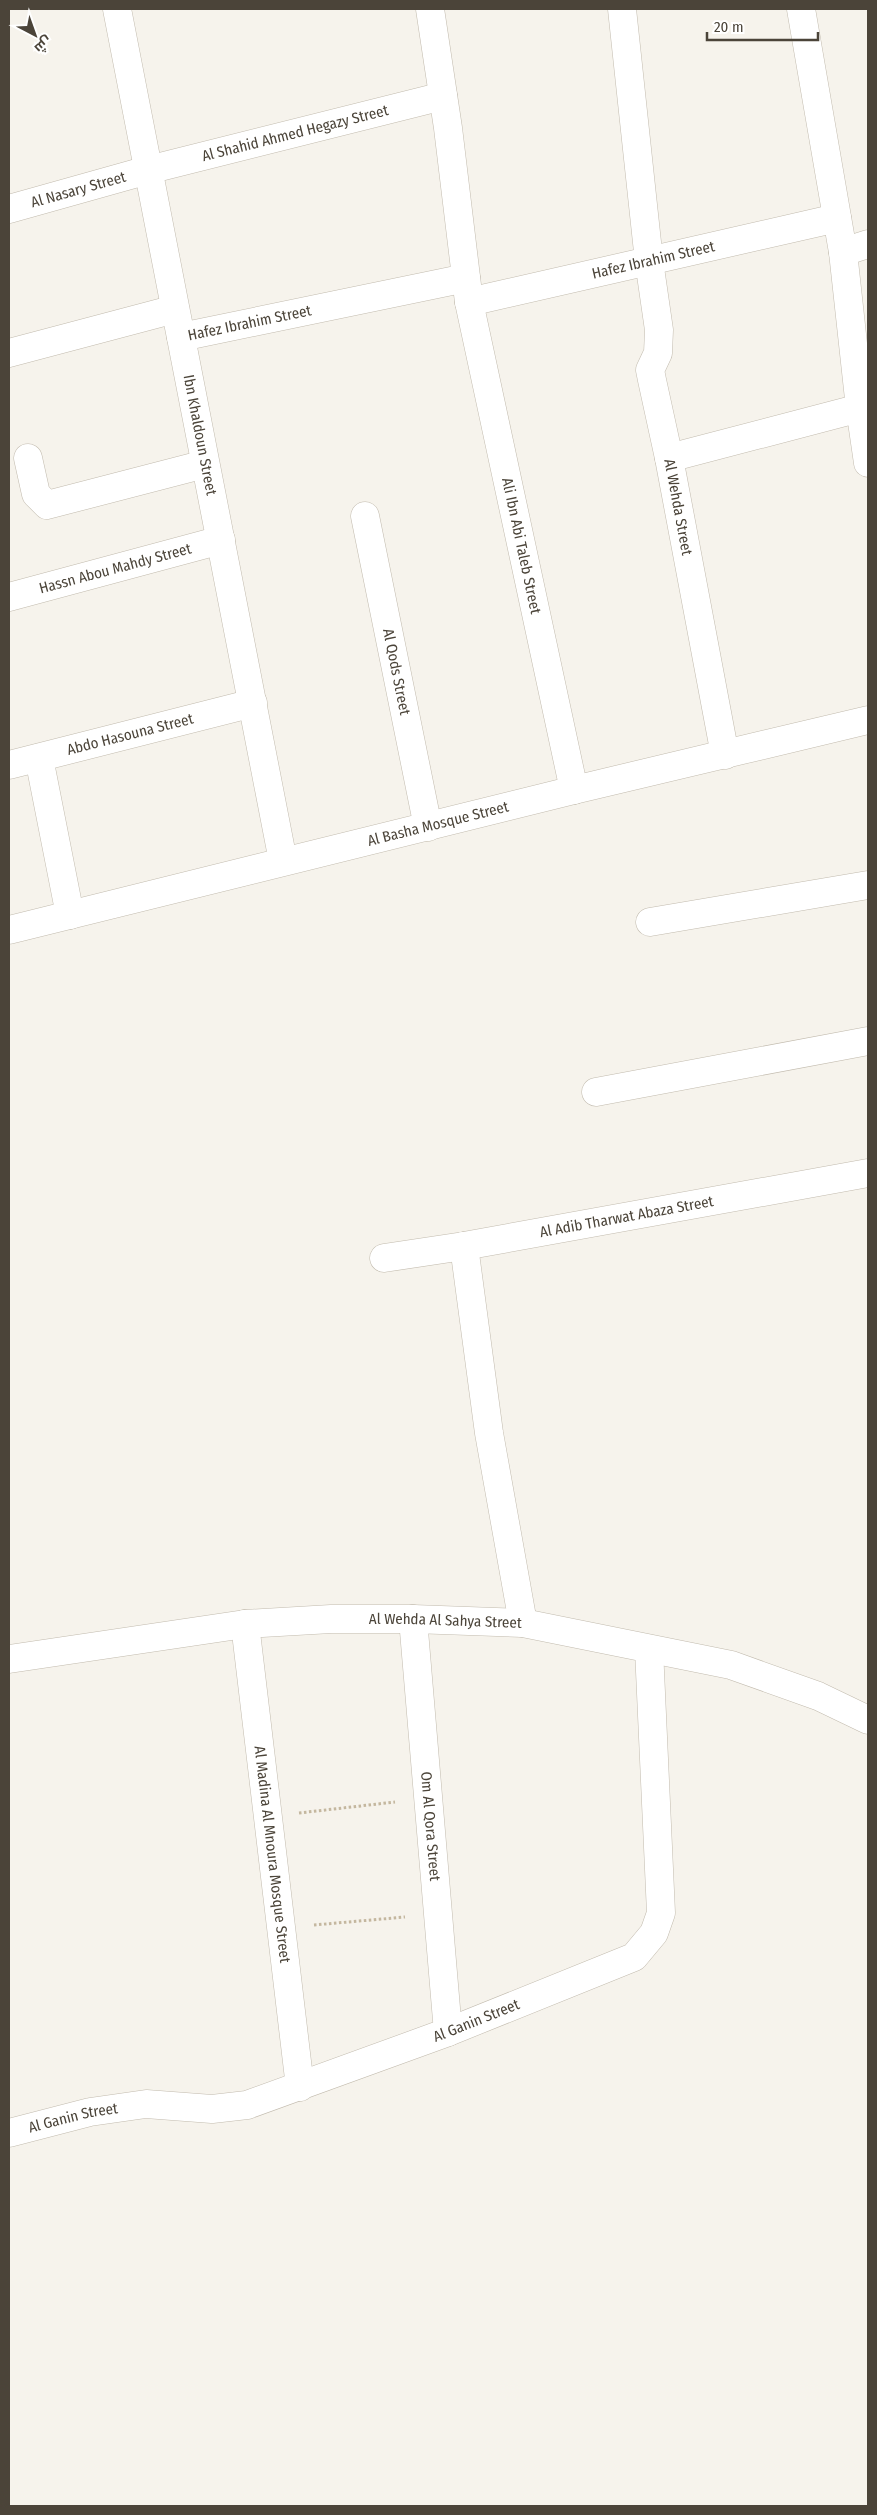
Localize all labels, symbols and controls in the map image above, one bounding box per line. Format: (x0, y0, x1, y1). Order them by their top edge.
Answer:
north arrow (10, 10, 60, 60)
scale bar (707, 10, 818, 42)
text: 20 m (714, 18, 744, 36)
text: ش (31, 32, 56, 57)
street label: Al Shahid Ahmed Hegazy Street (200, 101, 390, 165)
street label: Al Nasary Street (29, 168, 128, 211)
street label: Hafez Ibrahim Street (590, 237, 717, 283)
street label: Hafez Ibrahim Street (186, 301, 313, 344)
street label: Ibn Khaldoun Street (179, 373, 221, 497)
street label: Al Wehda Street (660, 457, 696, 557)
street label: Ali Ibn Abi Taleb Street (498, 476, 545, 616)
street label: Hassn Abou Mahdy Street (37, 539, 193, 597)
street label: Al Qods Street (379, 627, 414, 717)
street label: Abdo Hasouna Street (65, 710, 195, 759)
street label: Al Basha Mosque Street (366, 798, 511, 850)
street label: Al Adib Tharwat Abaza Street (538, 1192, 715, 1241)
street label: Al Wehda Al Sahya Street (369, 1610, 522, 1632)
street label: Al Madina Al Mnoura Mosque Street (251, 1745, 294, 1964)
street label: Om Al Qora Street (417, 1771, 444, 1882)
street label: Al Ganin Street (431, 1995, 522, 2046)
street label: Al Ganin Street (26, 2099, 119, 2137)

